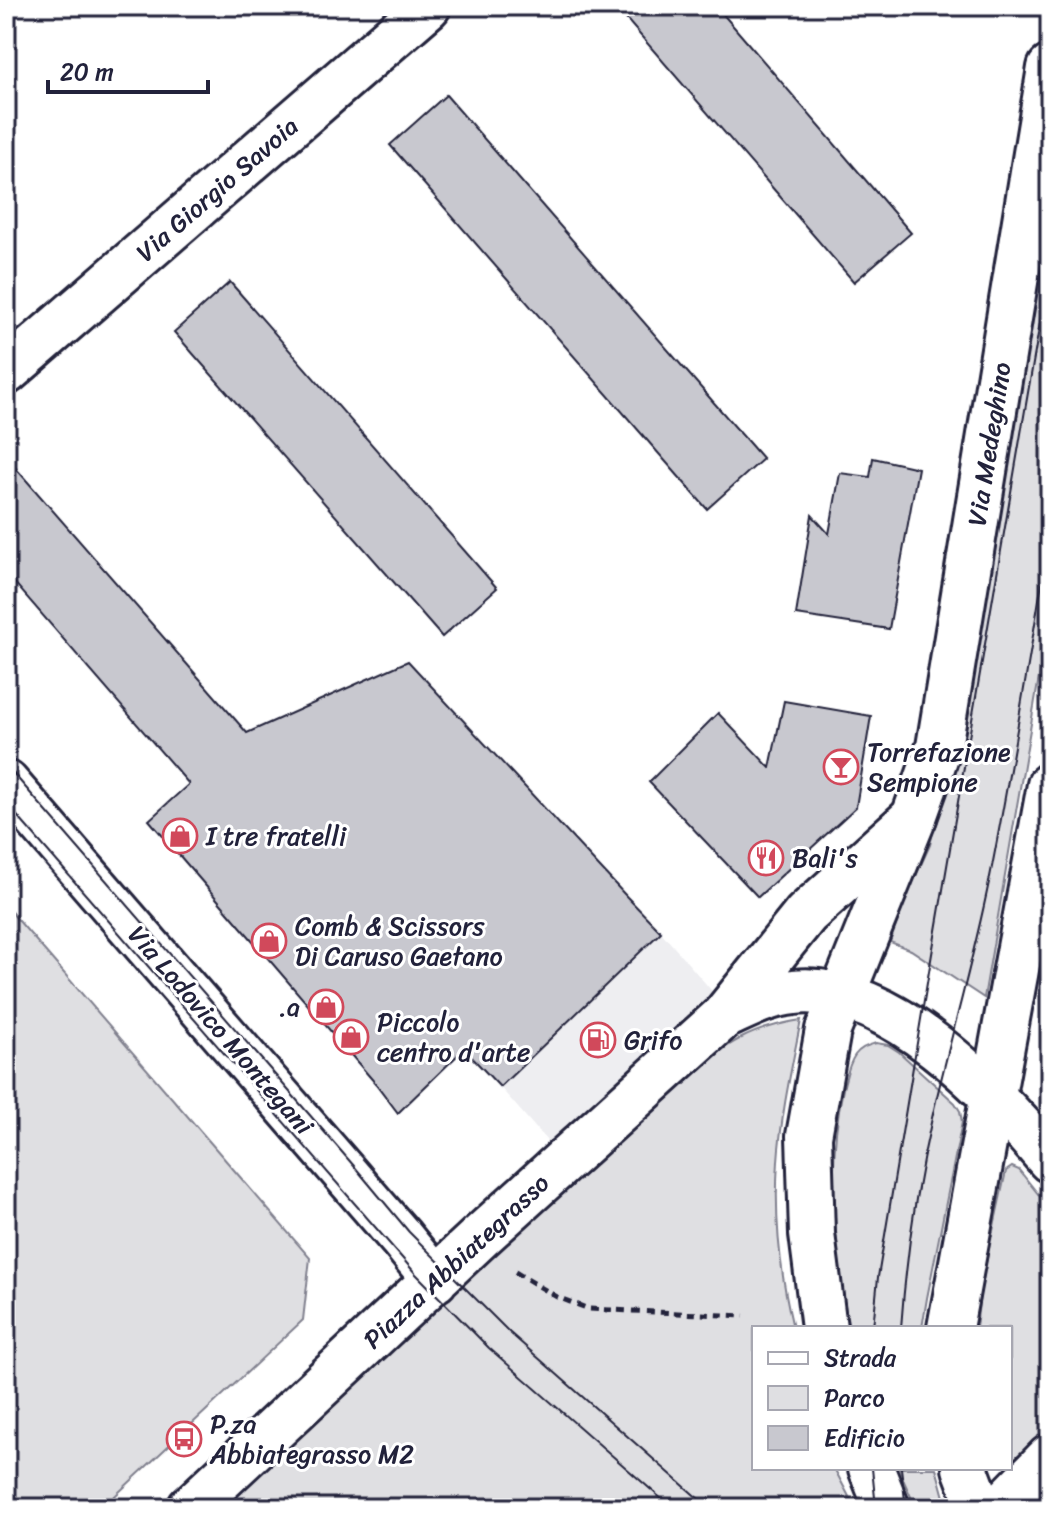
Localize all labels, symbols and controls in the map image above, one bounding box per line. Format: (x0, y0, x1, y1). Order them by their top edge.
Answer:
scale bar (48, 44, 208, 94)
text: 20 m (60, 51, 114, 93)
street label: Via Giorgio Savoia (125, 105, 309, 273)
street label: Via Medeghino (953, 359, 1025, 529)
place label: Torrefazione Sempione (867, 729, 1011, 805)
bar icon: Torrefazione Sempione (822, 748, 860, 786)
place label: I tre fratelli (205, 813, 347, 859)
shop icon: I tre fratelli (161, 817, 199, 855)
place label: Bali's (792, 835, 858, 881)
restaurant icon: Bali's (747, 839, 785, 877)
place label: Comb & Scissors Di Caruso Gaetano (295, 903, 503, 979)
street label: Via Lodovico Montegani (116, 914, 326, 1146)
shop icon: Comb & Scissors Di Caruso Gaetano (250, 922, 288, 960)
place label: .a (279, 984, 300, 1030)
shop icon: .a (307, 988, 345, 1026)
place label: Piccolo centro d'arte (377, 999, 530, 1075)
place label: Grifo (624, 1017, 683, 1063)
shop icon: Piccolo centro d'arte (332, 1018, 370, 1056)
fuel station icon: Grifo (579, 1021, 617, 1059)
street label: Piazza Abbiategrasso (352, 1161, 560, 1361)
legend (752, 1326, 1012, 1470)
text: Strada (824, 1337, 897, 1379)
text: Parco (824, 1377, 885, 1419)
place label: P.za Abbiategrasso M2 (209, 1401, 414, 1477)
text: Edificio (824, 1417, 905, 1459)
bus stop icon: P.za Abbiategrasso M2 (165, 1420, 203, 1458)

